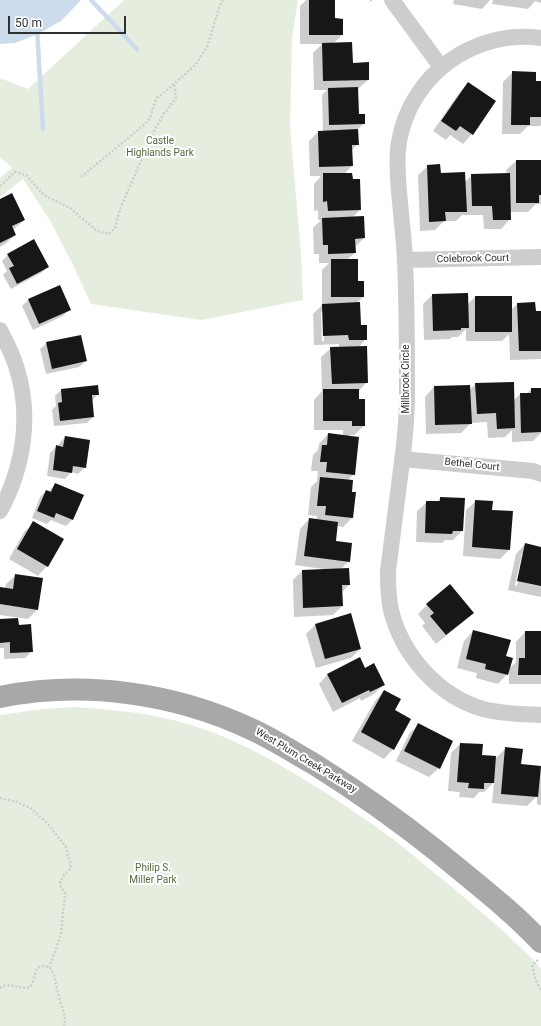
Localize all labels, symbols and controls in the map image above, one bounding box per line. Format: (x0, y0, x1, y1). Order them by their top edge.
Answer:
scale bar (10, 8, 128, 34)
text: 50 m (15, 16, 42, 30)
park label: Castle Highlands Park (126, 135, 194, 158)
street label: Colebrook Court (437, 252, 509, 266)
street label: Millbrook Circle (400, 344, 412, 414)
street label: Bethel Court (444, 456, 500, 474)
street label: West Plum Creek Parkway (253, 726, 359, 796)
park label: Philip S. Miller Park (129, 862, 177, 886)

